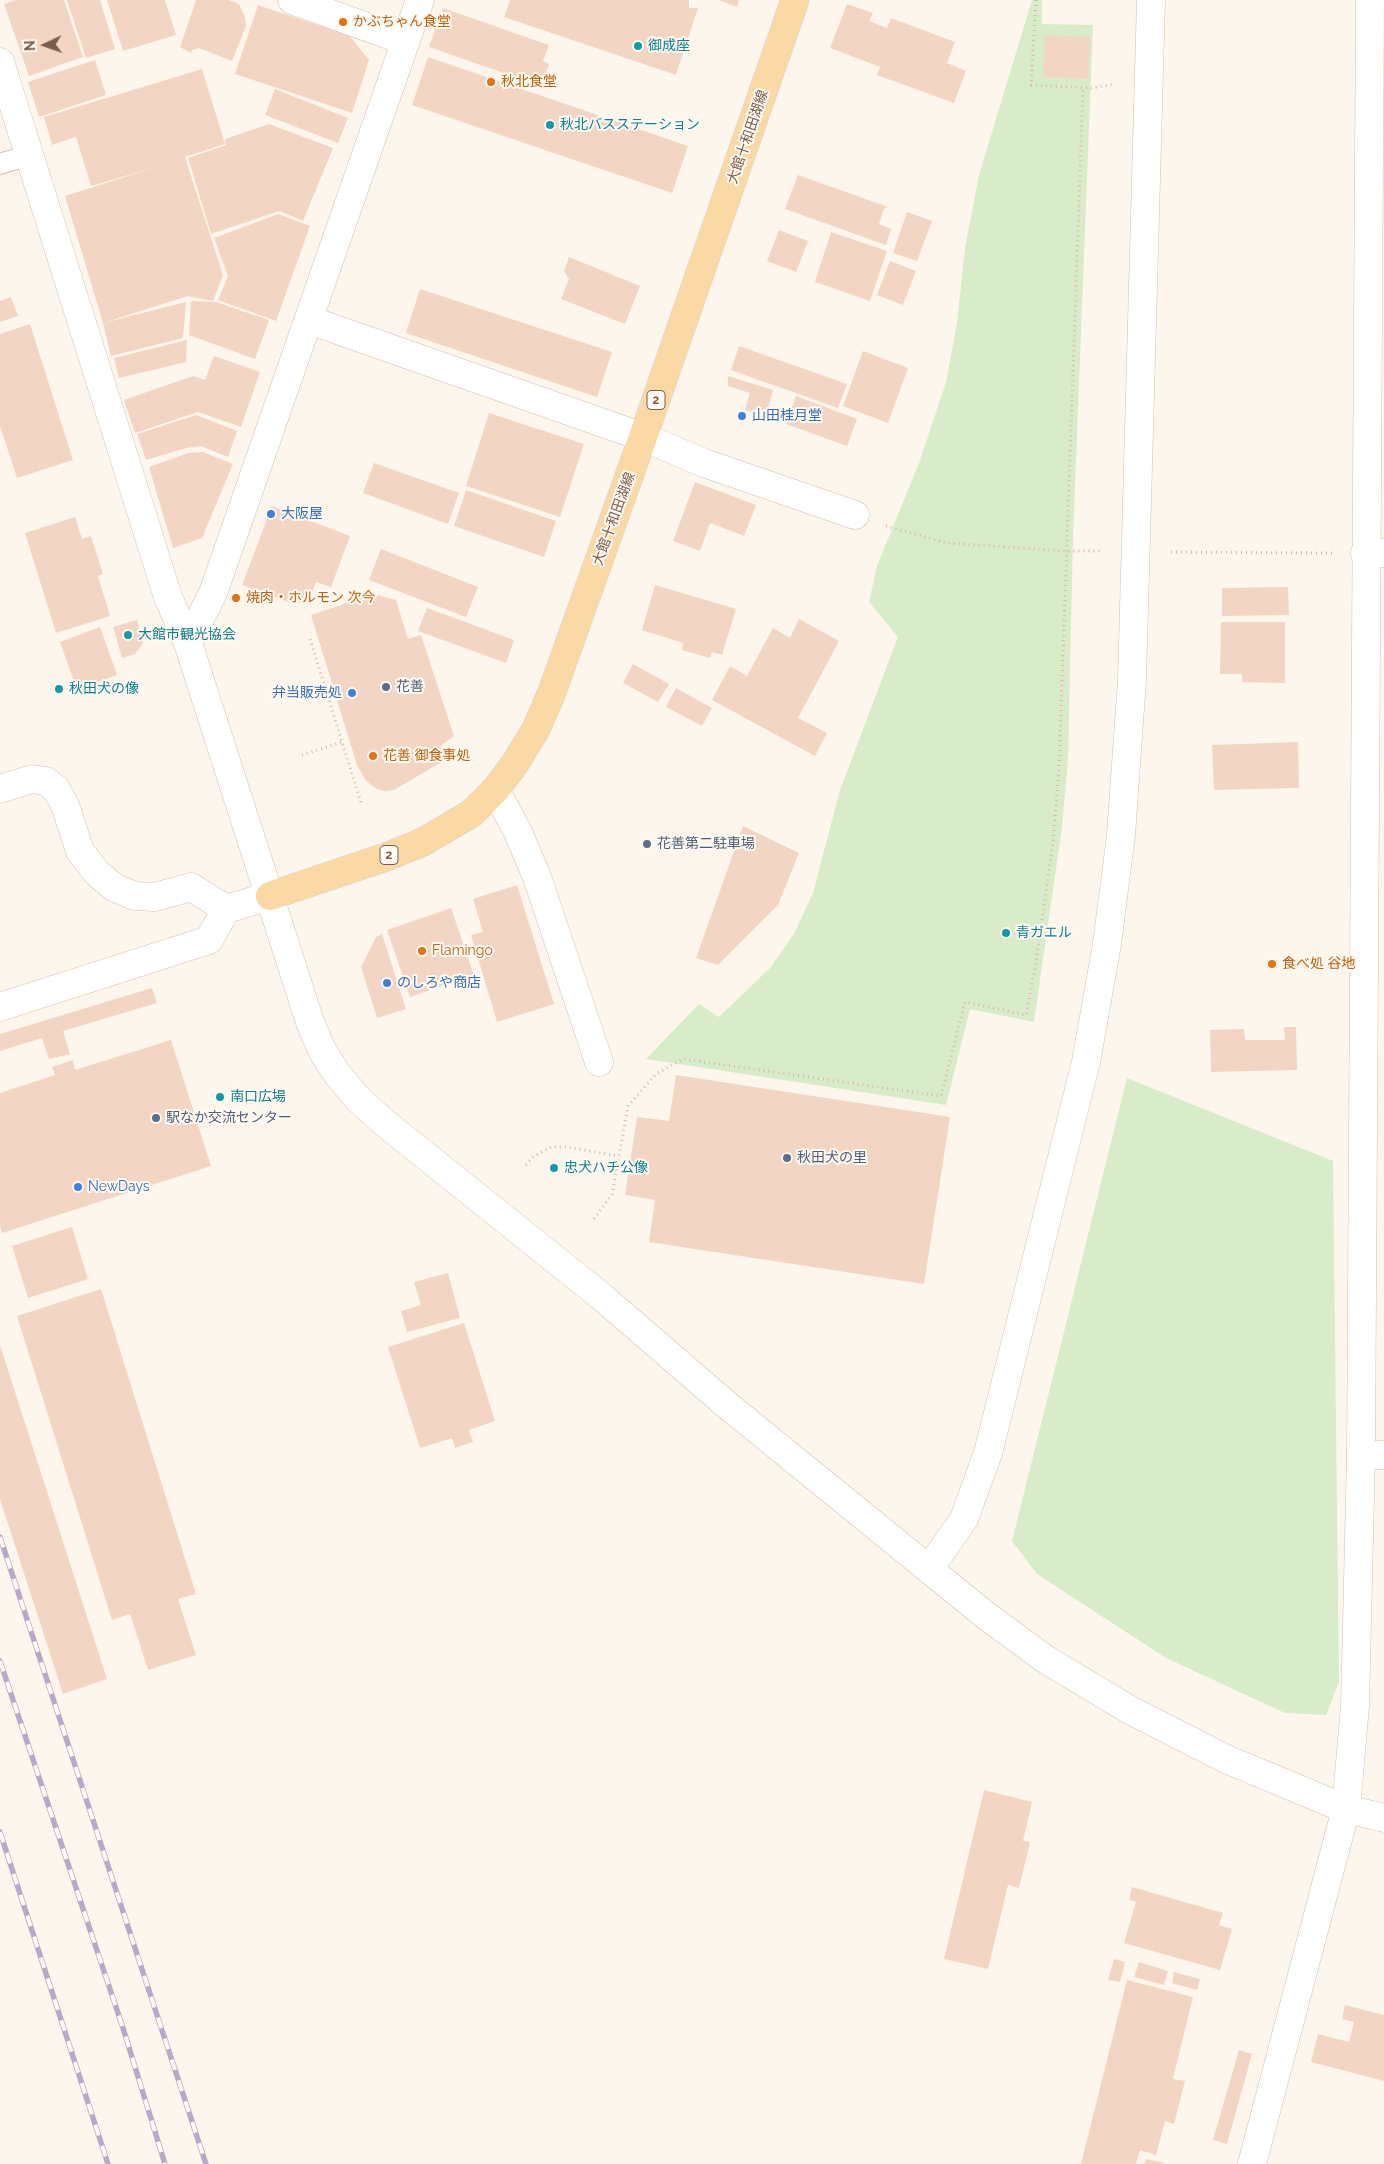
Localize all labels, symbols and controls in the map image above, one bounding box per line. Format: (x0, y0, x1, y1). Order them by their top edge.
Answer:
place label: かぶちゃん食堂 (353, 14, 451, 30)
marker: かぶちゃん食堂 (337, 16, 349, 28)
north arrow (20, 20, 70, 70)
place label: 御成座 (648, 38, 690, 54)
text: N (22, 40, 38, 52)
marker: 御成座 (632, 40, 644, 52)
place label: 秋北食堂 (501, 74, 557, 90)
marker: 秋北食堂 (485, 76, 497, 88)
street label: 大館十和田湖線 (724, 88, 772, 186)
place label: 秋北バスステーション (560, 117, 700, 133)
marker: 秋北バスステーション (544, 119, 556, 131)
road number: 2 (647, 390, 665, 410)
place label: 山田桂月堂 (752, 408, 822, 424)
marker: 山田桂月堂 (736, 410, 748, 422)
street label: 大館十和田湖線 (589, 470, 639, 568)
place label: 大阪屋 (281, 506, 323, 522)
marker: 大阪屋 (265, 508, 277, 520)
place label: 焼肉・ホルモン 次今 (246, 590, 376, 606)
marker: 焼肉・ホルモン 次今 (230, 592, 242, 604)
place label: 大館市観光協会 (138, 627, 236, 643)
marker: 大館市観光協会 (122, 629, 134, 641)
place label: 花善 (396, 679, 424, 695)
place label: 秋田犬の像 (69, 681, 139, 697)
marker: 花善 (380, 681, 392, 693)
marker: 秋田犬の像 (53, 683, 65, 695)
place label: 弁当販売処 (272, 685, 342, 701)
marker: 弁当販売処 (346, 687, 358, 699)
place label: 花善 御食事処 (383, 748, 471, 764)
marker: 花善 御食事処 (367, 750, 379, 762)
place label: 花善第二駐車場 (657, 836, 755, 852)
marker: 花善第二駐車場 (641, 838, 653, 850)
road number: 2 (380, 846, 398, 864)
place label: 青ガエル (1016, 925, 1072, 941)
marker: 青ガエル (1000, 927, 1012, 939)
place label: Flamingo (432, 943, 493, 959)
marker: Flamingo (416, 945, 428, 957)
place label: 食べ処 谷地 (1282, 956, 1356, 972)
marker: 食べ処 谷地 (1266, 958, 1278, 970)
place label: のしろや商店 (397, 975, 481, 991)
marker: のしろや商店 (381, 977, 393, 989)
place label: 南口広場 (230, 1089, 286, 1105)
marker: 南口広場 (214, 1091, 226, 1103)
place label: 駅なか交流センター (166, 1110, 292, 1126)
marker: 駅なか交流センター (150, 1112, 162, 1124)
place label: 秋田犬の里 (797, 1150, 867, 1166)
marker: 秋田犬の里 (781, 1152, 793, 1164)
place label: 忠犬ハチ公像 (564, 1160, 648, 1176)
marker: 忠犬ハチ公像 (548, 1162, 560, 1174)
place label: NewDays (88, 1179, 150, 1195)
marker: NewDays (72, 1181, 84, 1193)

